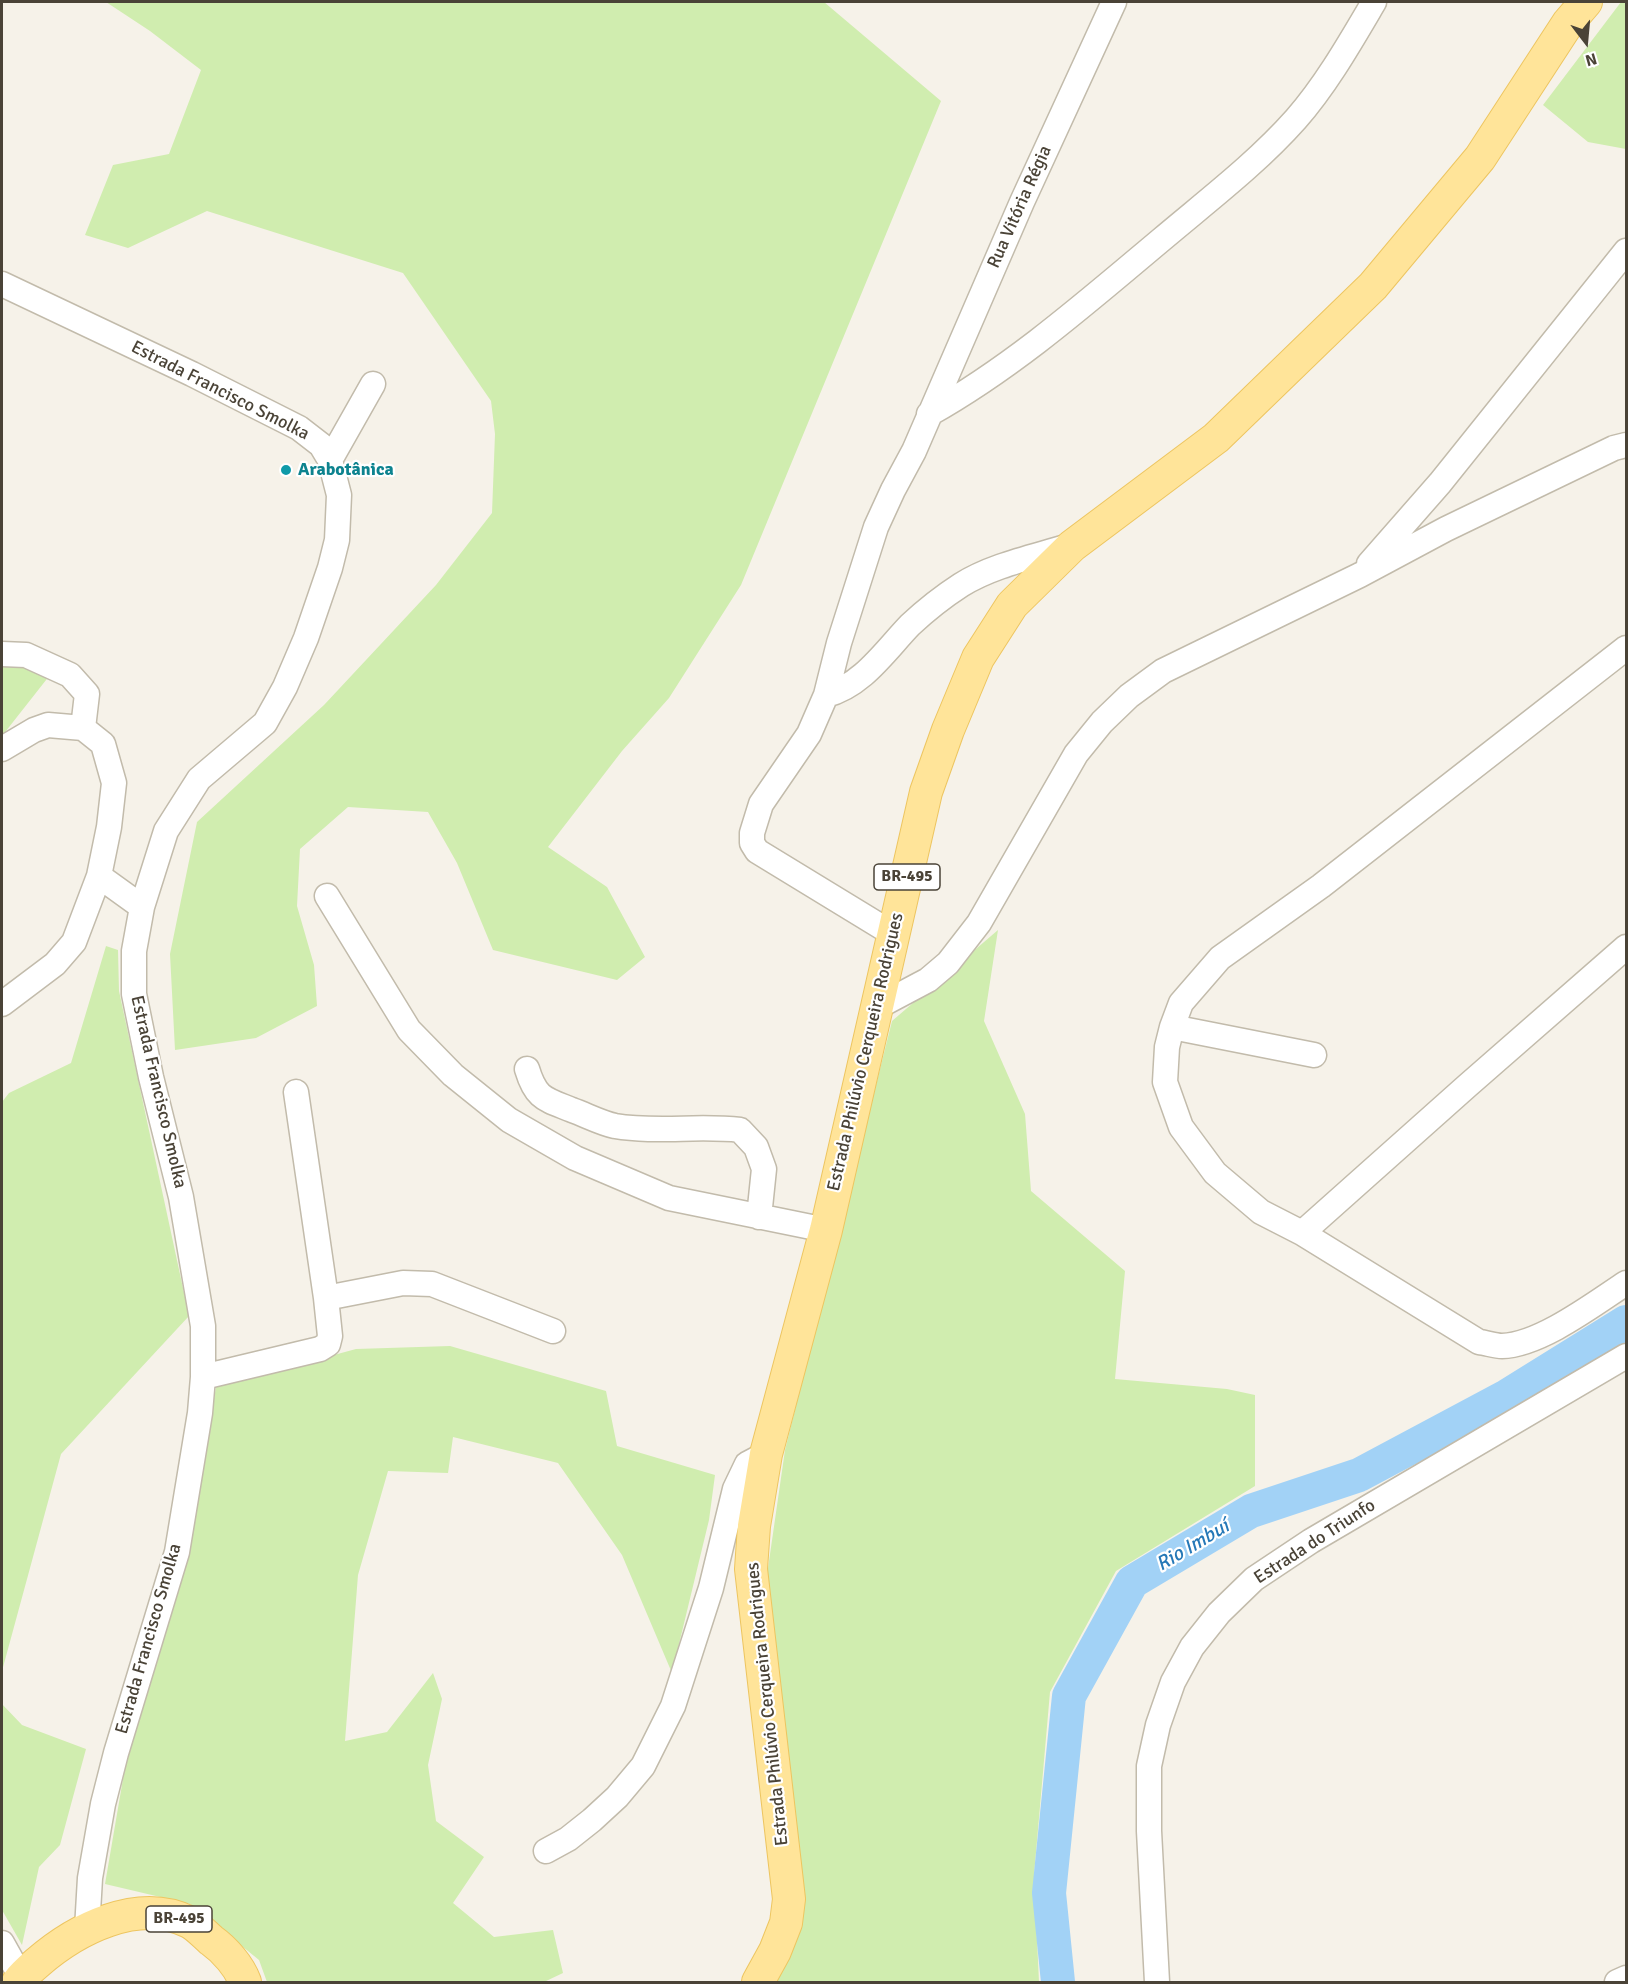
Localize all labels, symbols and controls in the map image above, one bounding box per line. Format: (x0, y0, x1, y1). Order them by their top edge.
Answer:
north arrow (1556, 12, 1616, 72)
text: N (1583, 48, 1599, 70)
street label: Rua Vitória Régia (983, 142, 1057, 272)
street label: Estrada Francisco Smolka (127, 337, 313, 445)
place label: Arabotânica (298, 459, 394, 481)
marker: Arabotânica (279, 463, 293, 477)
road number: BR-495 (874, 864, 940, 890)
street label: Estrada Philúvio Cerqueira Rodrigues (823, 911, 909, 1193)
street label: Estrada Francisco Smolka (125, 993, 191, 1191)
street label: Estrada do Triunfo (1250, 1495, 1380, 1589)
water label: Rio Imbuí (1152, 1515, 1234, 1577)
street label: Estrada Francisco Smolka (111, 1541, 187, 1737)
street label: Estrada Philúvio Cerqueira Rodrigues (742, 1561, 794, 1847)
road number: BR-495 (146, 1906, 212, 1932)

